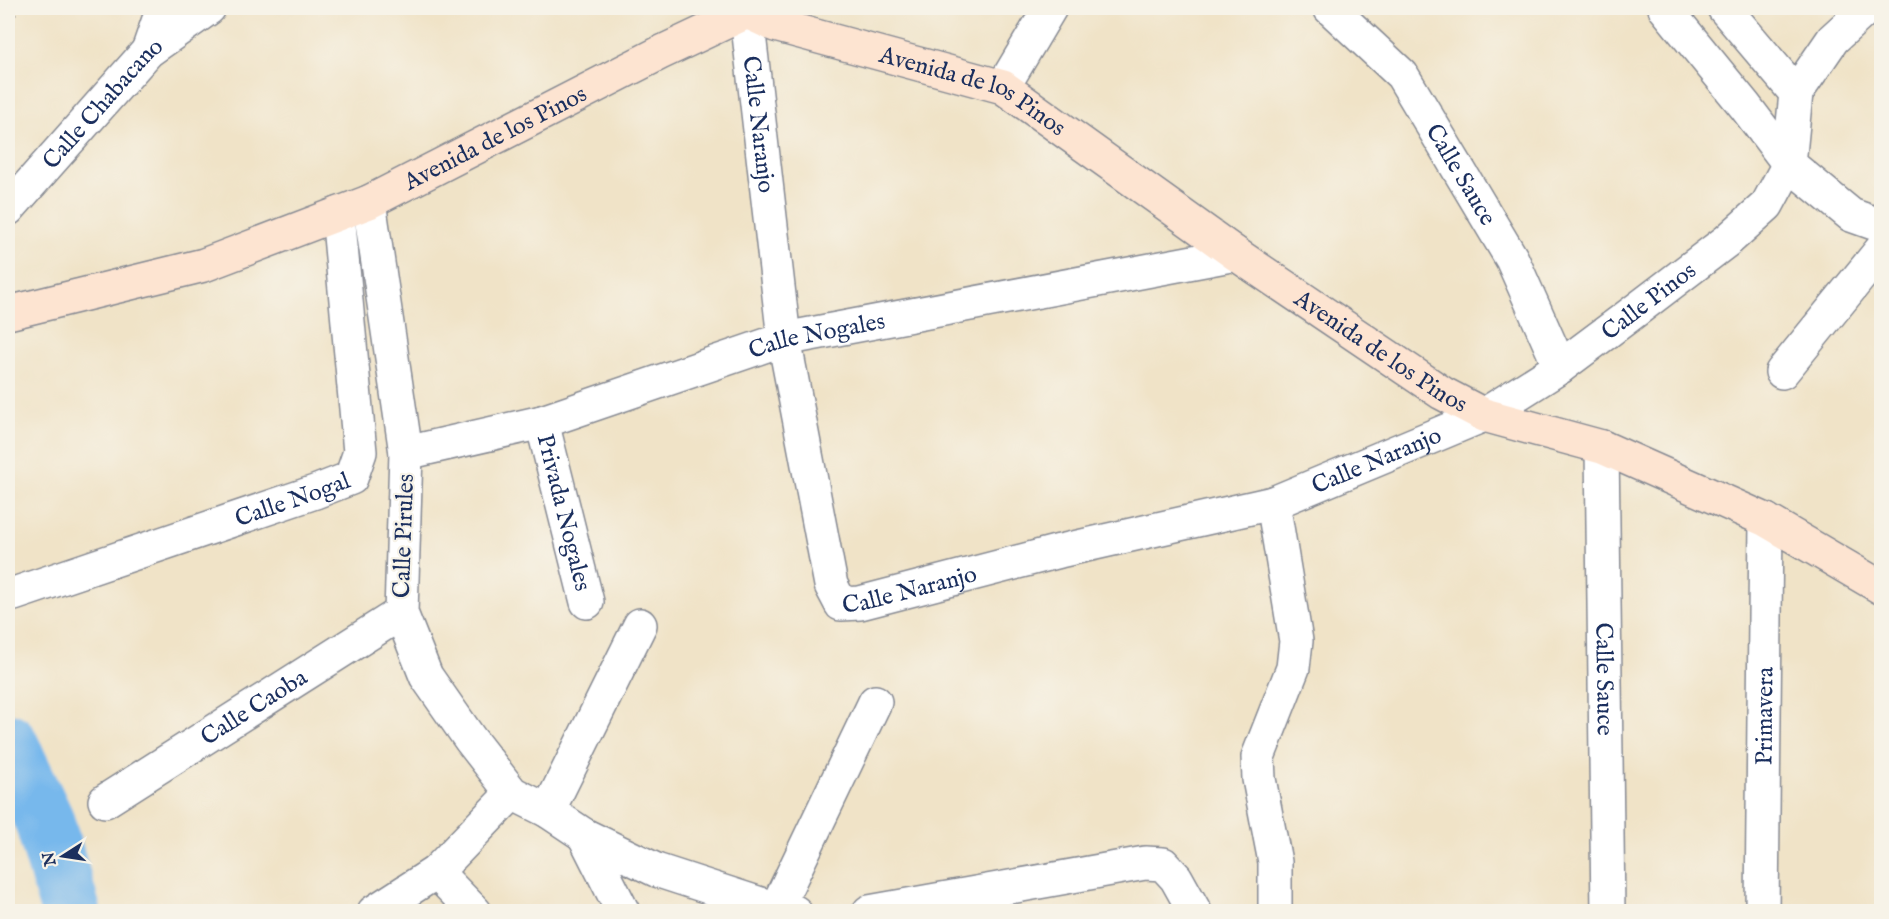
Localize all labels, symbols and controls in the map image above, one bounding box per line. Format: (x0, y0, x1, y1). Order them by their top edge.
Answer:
street label: Calle Chabacano (36, 31, 170, 176)
street label: Avenida de los Pinos (875, 40, 1071, 144)
street label: Calle Naranjo (735, 54, 781, 195)
street label: Avenida de los Pinos (398, 79, 592, 199)
street label: Calle Sauce (1418, 118, 1502, 232)
street label: Calle Pinos (1595, 256, 1703, 348)
street label: Avenida de los Pinos (1287, 283, 1472, 421)
street label: Calle Nogales (745, 306, 888, 367)
street label: Calle Naranjo (1307, 420, 1446, 502)
street label: Privada Nogales (529, 431, 598, 594)
street label: Calle Nogal (231, 466, 355, 535)
street label: Calle Pirules (387, 473, 422, 599)
street label: Calle Naranjo (841, 559, 980, 621)
street label: Calle Sauce (1587, 622, 1620, 736)
street label: Calle Caoba (195, 662, 314, 753)
street label: Primavera (1749, 666, 1782, 765)
north arrow (33, 826, 93, 886)
text: N (39, 850, 62, 869)

